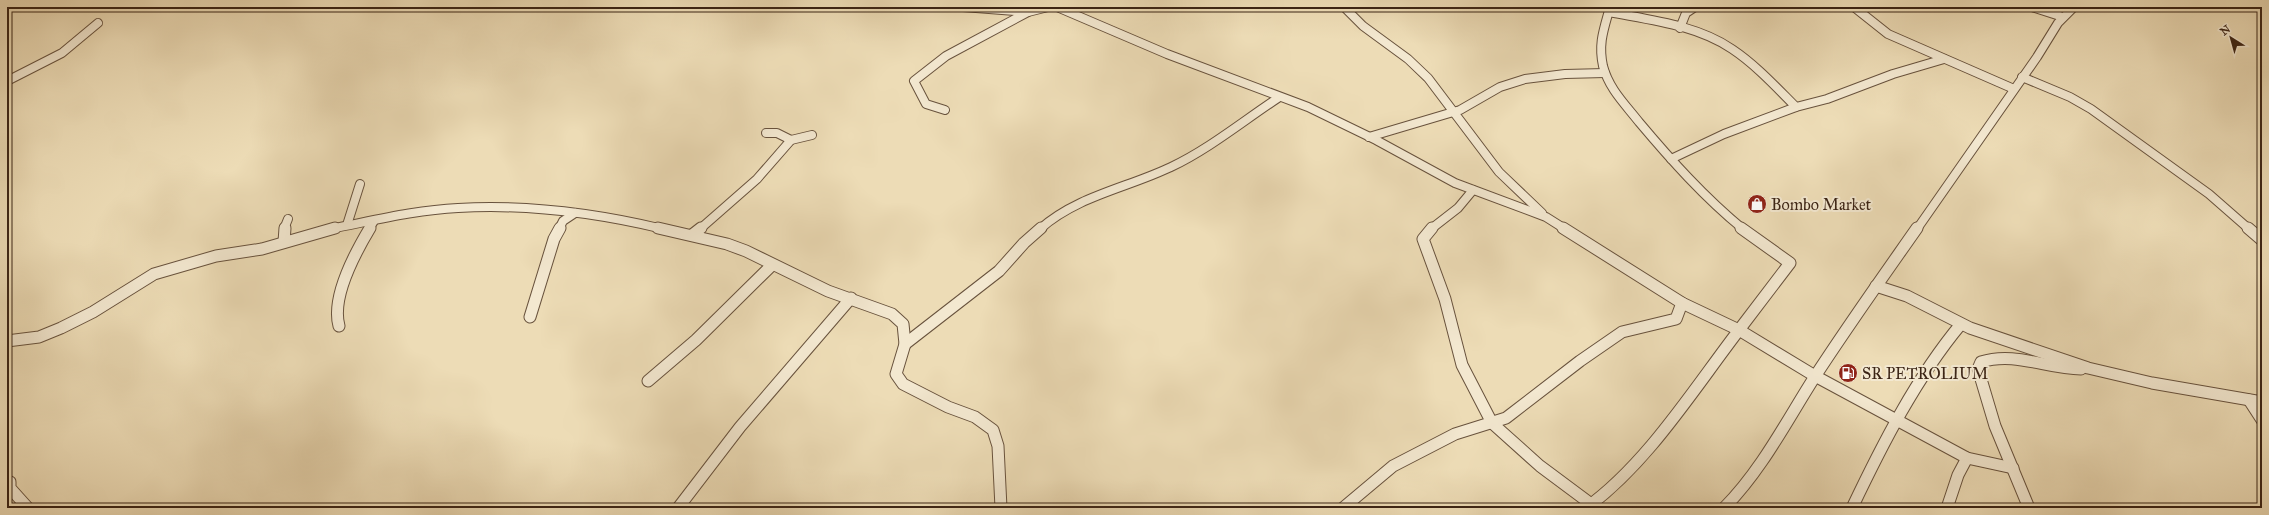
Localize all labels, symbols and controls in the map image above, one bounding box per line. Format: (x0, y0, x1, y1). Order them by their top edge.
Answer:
north arrow (2211, 18, 2251, 58)
text: N (2218, 22, 2233, 38)
shop icon: Bombo Market (1746, 193, 1768, 215)
place label: Bombo Market (1771, 195, 1872, 214)
fuel station icon: SR PETROLIUM (1837, 362, 1859, 384)
place label: SR PETROLIUM (1862, 364, 1988, 383)

